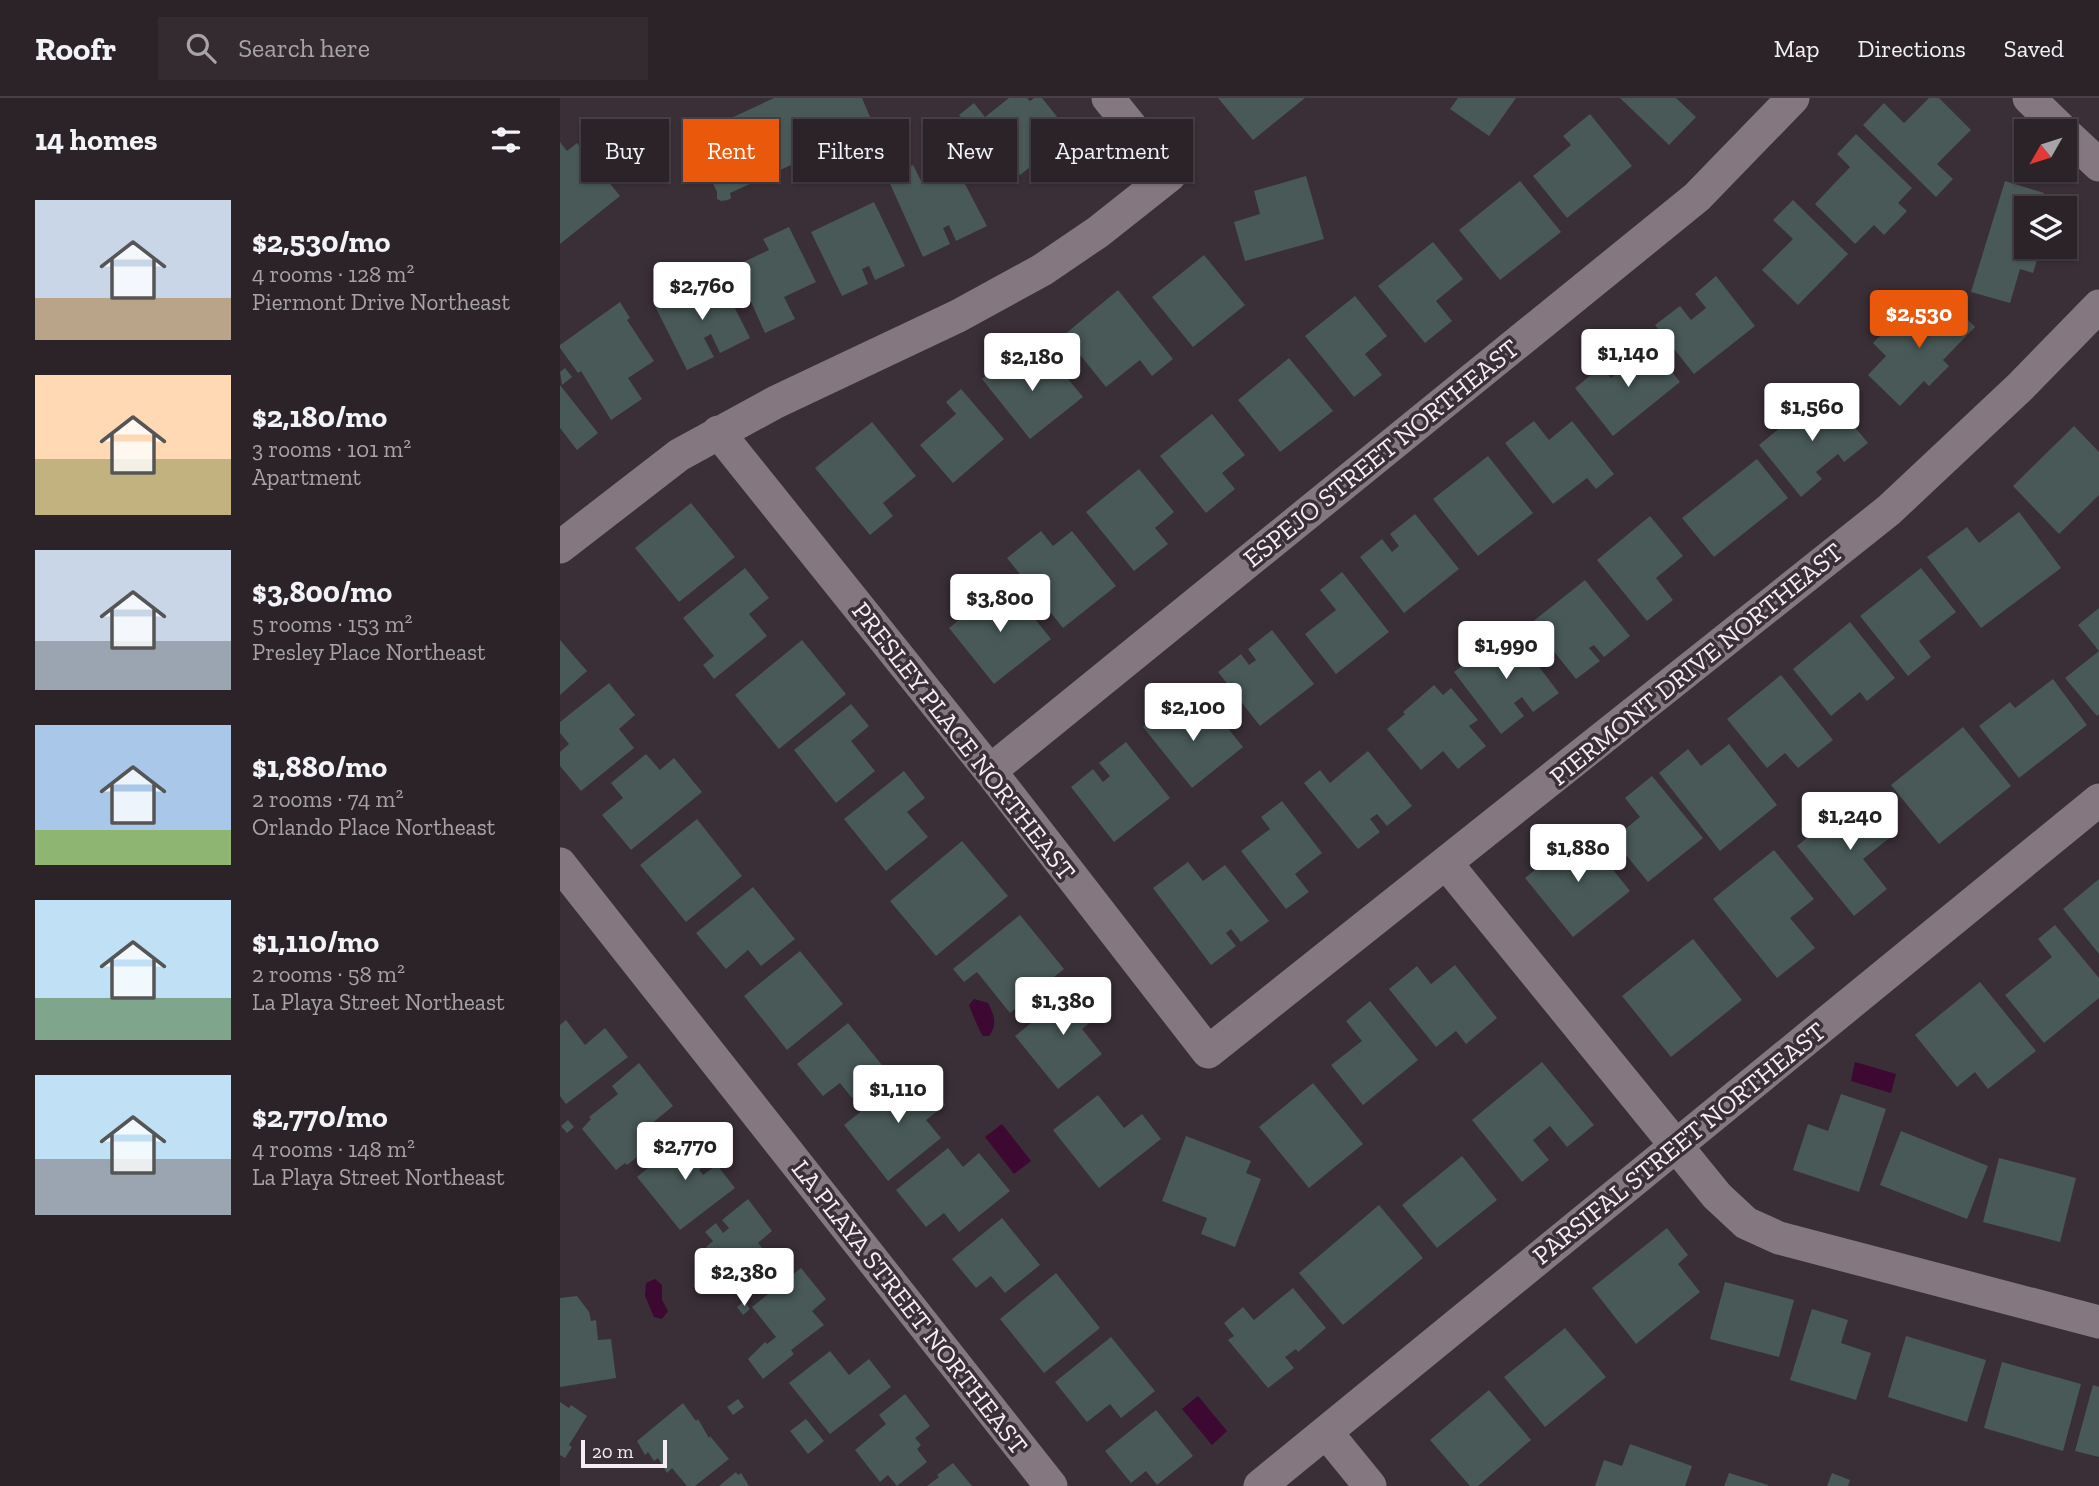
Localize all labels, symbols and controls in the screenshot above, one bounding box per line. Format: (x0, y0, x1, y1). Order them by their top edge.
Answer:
search box (158, 17, 648, 80)
text: Roofr (35, 29, 116, 68)
icon: search (182, 29, 220, 67)
text: Search here (238, 32, 370, 64)
text: Map (1774, 34, 1820, 63)
text: Directions (1858, 34, 1966, 63)
text: Saved (2004, 34, 2064, 63)
chip: Buy (581, 119, 669, 182)
chip: Rent (683, 119, 779, 182)
chip: Filters (793, 119, 909, 182)
chip: New (923, 119, 1017, 182)
chip: Apartment (1031, 119, 1193, 182)
north arrow (2014, 119, 2077, 182)
map controls (2014, 119, 2077, 259)
icon: filters (487, 121, 525, 159)
text: 14 homes (35, 122, 158, 158)
button: layers (2014, 196, 2077, 259)
text: $2,530/mo (252, 224, 391, 260)
icon: home (91, 228, 175, 312)
text: 4 rooms · 128 m² (252, 260, 414, 288)
pin: $2,760 (645, 262, 759, 322)
text: $2,760 (669, 271, 735, 299)
text: Piermont Drive Northeast (252, 288, 510, 316)
pin: $2,530 (1862, 290, 1976, 350)
text: $2,530 (1886, 299, 1952, 327)
pin: $1,140 (1571, 330, 1685, 389)
street label: ESPEJO STREET NORTHEAST (1237, 332, 1525, 574)
pin: $2,180 (975, 334, 1089, 393)
text: $1,140 (1597, 338, 1659, 366)
text: $2,180 (1000, 342, 1064, 370)
pin: $1,560 (1755, 384, 1869, 443)
text: $1,560 (1780, 392, 1844, 420)
text: $2,180/mo (252, 399, 387, 435)
icon: home (91, 403, 175, 487)
text: 3 rooms · 101 m² (252, 435, 411, 463)
text: Apartment (252, 463, 361, 491)
street label: PIERMONT DRIVE NORTHEAST (1543, 536, 1849, 792)
text: $3,800/mo (252, 574, 392, 610)
pin: $3,800 (943, 574, 1057, 634)
icon: home (91, 578, 175, 662)
text: $3,800 (966, 583, 1034, 611)
street label: PRESLEY PLACE NORTHEAST (845, 595, 1083, 887)
text: 5 rooms · 153 m² (252, 610, 413, 638)
pin: $1,990 (1449, 622, 1563, 681)
text: $1,990 (1474, 630, 1538, 658)
text: Presley Place Northeast (252, 638, 486, 666)
pin: $2,100 (1136, 684, 1250, 743)
text: $2,100 (1161, 692, 1225, 720)
text: $1,880/mo (252, 749, 387, 785)
icon: home (91, 753, 175, 837)
text: 2 rooms · 74 m² (252, 785, 403, 813)
pin: $1,240 (1793, 792, 1907, 852)
text: $1,240 (1818, 801, 1882, 829)
text: Orlando Place Northeast (252, 813, 495, 841)
pin: $1,880 (1521, 824, 1635, 884)
text: $1,880 (1546, 833, 1610, 861)
text: $1,110/mo (252, 924, 379, 960)
icon: home (91, 928, 175, 1012)
text: 2 rooms · 58 m² (252, 960, 405, 988)
pin: $1,380 (1006, 978, 1120, 1037)
text: $1,380 (1031, 986, 1095, 1014)
text: La Playa Street Northeast (252, 988, 505, 1016)
street label: PARSIFAL STREET NORTHEAST (1526, 1015, 1832, 1271)
pin: $1,110 (841, 1066, 955, 1125)
text: $1,110 (869, 1074, 927, 1102)
text: $2,770/mo (252, 1099, 388, 1135)
icon: home (91, 1103, 175, 1187)
pin: $2,770 (628, 1122, 742, 1182)
text: $2,770 (653, 1131, 717, 1159)
text: 4 rooms · 148 m² (252, 1135, 415, 1163)
street label: LA PLAYA STREET NORTHEAST (785, 1153, 1035, 1461)
text: La Playa Street Northeast (252, 1163, 505, 1191)
pin: $2,380 (687, 1248, 801, 1308)
text: $2,380 (711, 1257, 777, 1285)
scale bar (581, 1437, 667, 1469)
text: 20 m (592, 1440, 633, 1463)

